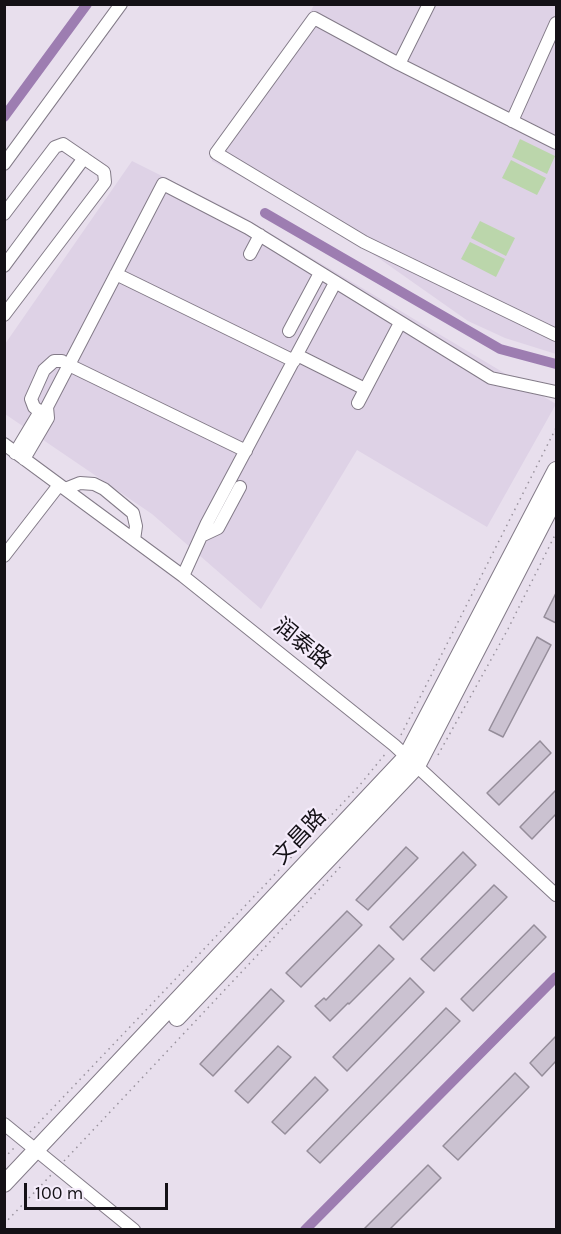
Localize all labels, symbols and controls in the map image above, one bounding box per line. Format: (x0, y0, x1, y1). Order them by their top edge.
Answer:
street label: 润泰路 (268, 613, 336, 675)
street label: 文昌路 (268, 804, 332, 870)
scale bar (27, 1171, 171, 1209)
text: 100 m (35, 1182, 83, 1204)

